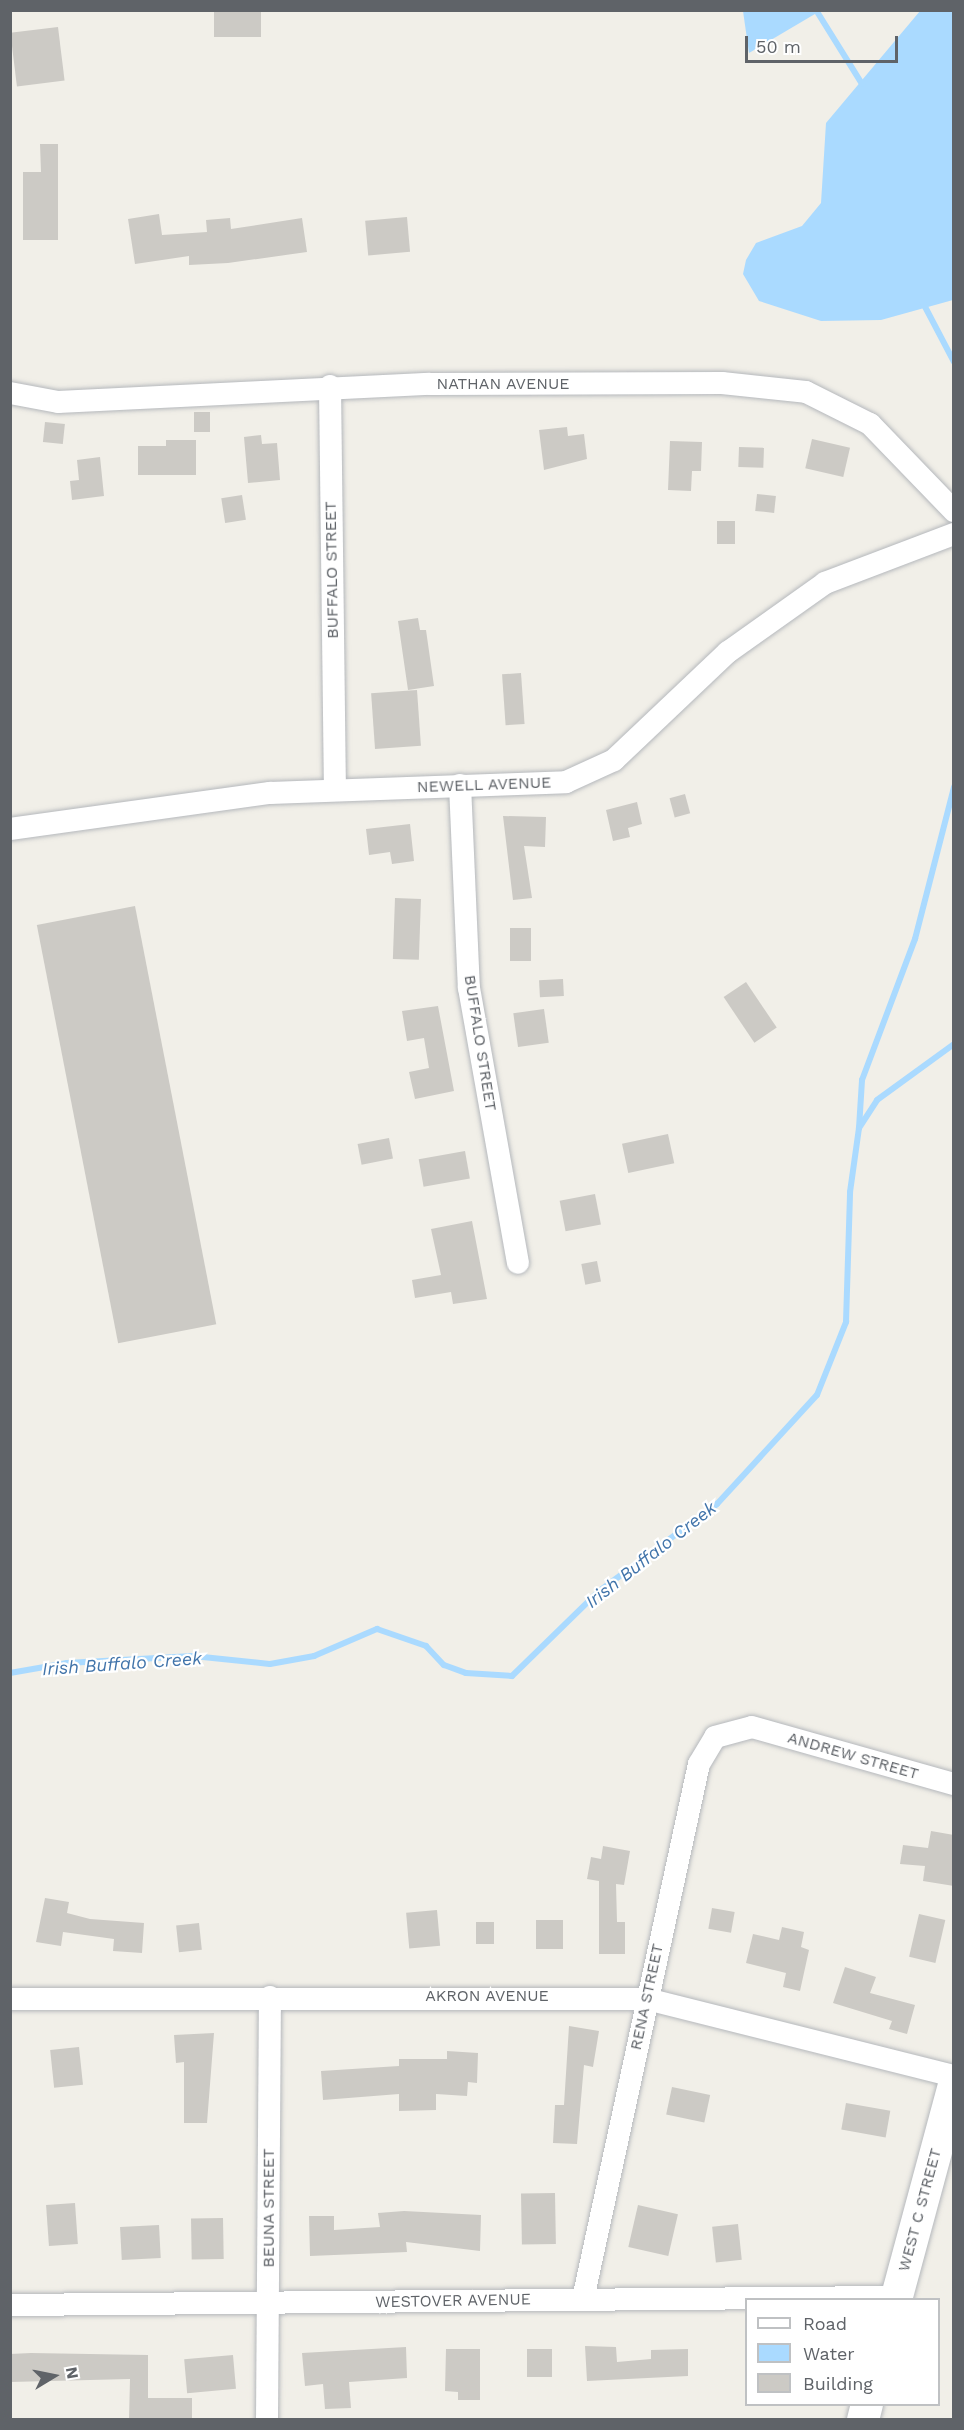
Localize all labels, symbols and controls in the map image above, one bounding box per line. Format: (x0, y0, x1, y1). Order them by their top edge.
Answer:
scale bar (748, 24, 901, 62)
text: 50 m (756, 36, 801, 57)
street label: NATHAN AVENUE (436, 374, 570, 394)
street label: BUFFALO STREET (321, 501, 343, 639)
street label: NEWELL AVENUE (416, 773, 552, 797)
street label: BUFFALO STREET (460, 974, 500, 1112)
water label: Irish Buffalo Creek (581, 1497, 721, 1613)
water label: Irish Buffalo Creek (41, 1648, 203, 1680)
street label: ANDREW STREET (785, 1728, 921, 1784)
street label: RENA STREET (626, 1942, 668, 2052)
street label: AKRON AVENUE (425, 1986, 549, 2006)
street label: WEST C STREET (894, 2146, 946, 2274)
street label: BEUNA STREET (259, 2148, 279, 2268)
street label: WESTOVER AVENUE (375, 2290, 531, 2312)
legend (745, 2298, 940, 2406)
text: Road (803, 2313, 847, 2334)
text: Water (803, 2343, 855, 2364)
north arrow (24, 2346, 84, 2406)
text: N (62, 2365, 83, 2380)
text: Building (803, 2373, 873, 2394)

